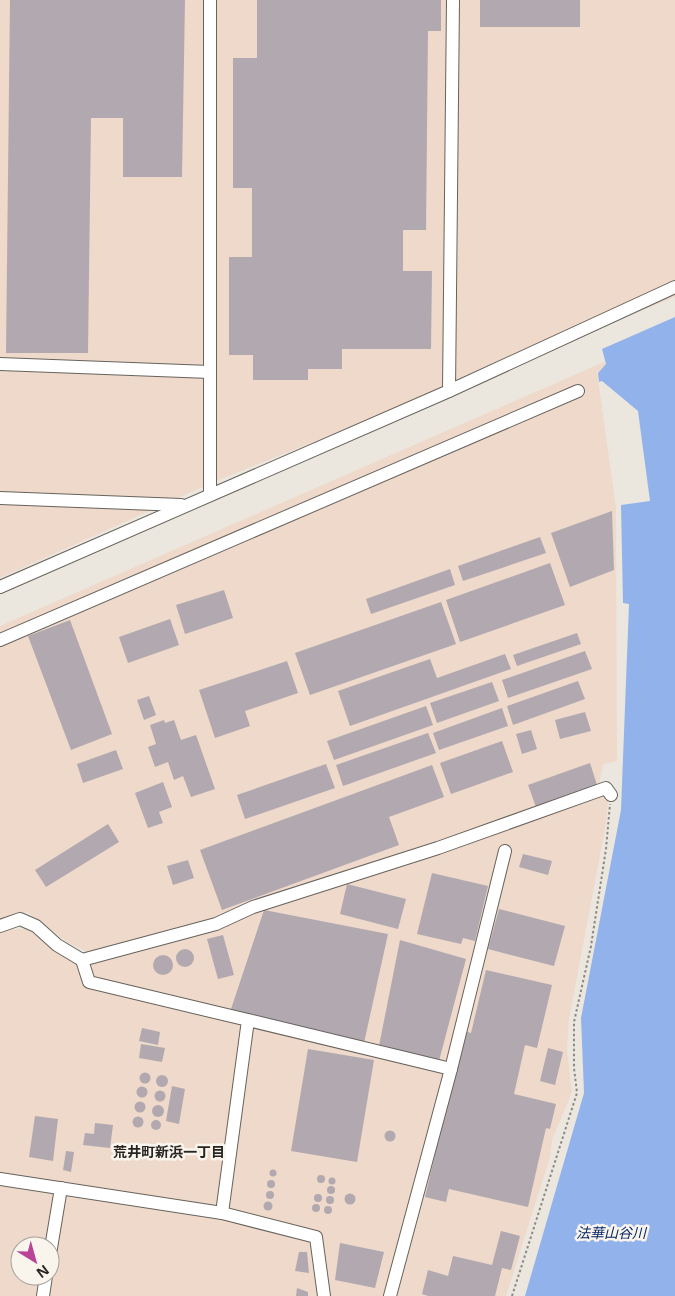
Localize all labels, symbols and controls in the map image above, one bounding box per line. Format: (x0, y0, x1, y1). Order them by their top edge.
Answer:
district label: 荒井町新浜一丁目 (113, 1142, 225, 1161)
water label: 法華山谷川 (576, 1223, 648, 1242)
north arrow (10, 1236, 60, 1286)
text: N (33, 1261, 53, 1283)

